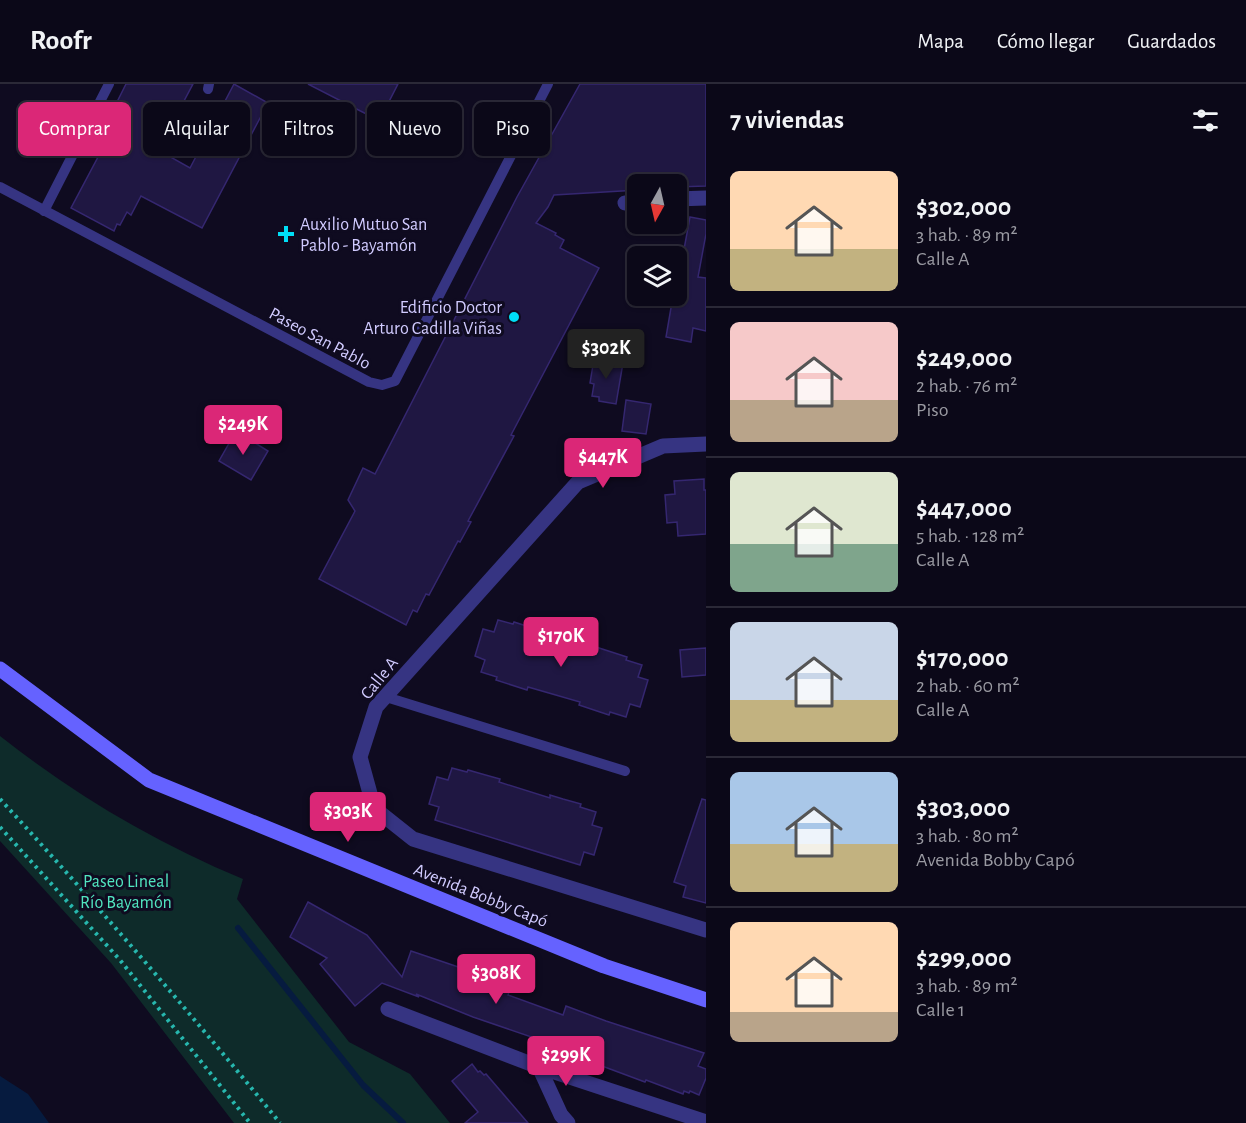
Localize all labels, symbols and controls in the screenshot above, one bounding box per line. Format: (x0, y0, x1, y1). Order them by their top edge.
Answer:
text: Roofr (30, 27, 92, 55)
text: Mapa (918, 31, 964, 52)
text: Cómo llegar (997, 31, 1094, 52)
text: Guardados (1127, 31, 1216, 52)
chip: Comprar (18, 102, 131, 156)
chip: Alquilar (143, 102, 250, 156)
chip: Filtros (262, 102, 355, 156)
chip: Nuevo (367, 102, 462, 156)
chip: Piso (474, 102, 550, 156)
icon: filters (1189, 104, 1222, 137)
text: 7 viviendas (730, 107, 844, 133)
north arrow (627, 174, 687, 234)
map controls (627, 174, 687, 306)
text: $302,000 (916, 194, 1011, 220)
icon: home (778, 195, 850, 267)
place label: Auxilio Mutuo San Pablo - Bayamón (300, 216, 427, 255)
marker: Auxilio Mutuo San Pablo - Bayamón (277, 225, 295, 243)
text: 3 hab. · 89 m² (916, 225, 1017, 245)
button: layers (627, 246, 687, 306)
text: Calle A (916, 249, 970, 269)
place label: Edificio Doctor Arturo Cadilla Viñas (363, 299, 502, 338)
street label: Paseo San Pablo (266, 305, 373, 373)
marker: Edificio Doctor Arturo Cadilla Viñas (507, 310, 521, 324)
pin: $302K (564, 329, 648, 380)
text: $302K (581, 338, 631, 358)
text: $249,000 (916, 345, 1012, 371)
icon: home (778, 346, 850, 418)
text: 2 hab. · 76 m² (916, 376, 1017, 396)
text: Piso (916, 400, 948, 420)
pin: $249K (201, 405, 285, 456)
text: $249K (218, 414, 268, 434)
pin: $447K (561, 438, 645, 489)
text: $447K (578, 447, 628, 467)
text: $447,000 (916, 495, 1012, 521)
icon: home (778, 496, 850, 568)
text: 5 hab. · 128 m² (916, 526, 1024, 546)
text: Calle A (916, 550, 970, 570)
pin: $170K (519, 617, 603, 668)
text: $170K (538, 626, 584, 646)
text: $170,000 (916, 645, 1008, 671)
icon: home (778, 646, 850, 718)
street label: Calle A (358, 654, 402, 703)
text: 2 hab. · 60 m² (916, 676, 1019, 696)
text: Calle A (916, 700, 970, 720)
pin: $303K (306, 792, 390, 843)
text: $303,000 (916, 795, 1010, 821)
icon: home (778, 796, 850, 868)
text: $303K (324, 801, 372, 821)
text: 3 hab. · 80 m² (916, 826, 1019, 846)
text: Avenida Bobby Capó (916, 850, 1075, 870)
street label: Avenida Bobby Capó (411, 861, 550, 931)
park label: Paseo Lineal Río Bayamón (80, 873, 172, 912)
text: $299,000 (916, 945, 1012, 971)
icon: home (778, 946, 850, 1018)
pin: $308K (454, 954, 538, 1005)
text: $308K (471, 963, 521, 983)
text: 3 hab. · 89 m² (916, 976, 1017, 996)
text: Calle 1 (916, 1000, 965, 1020)
pin: $299K (524, 1036, 608, 1087)
text: $299K (541, 1045, 591, 1065)

